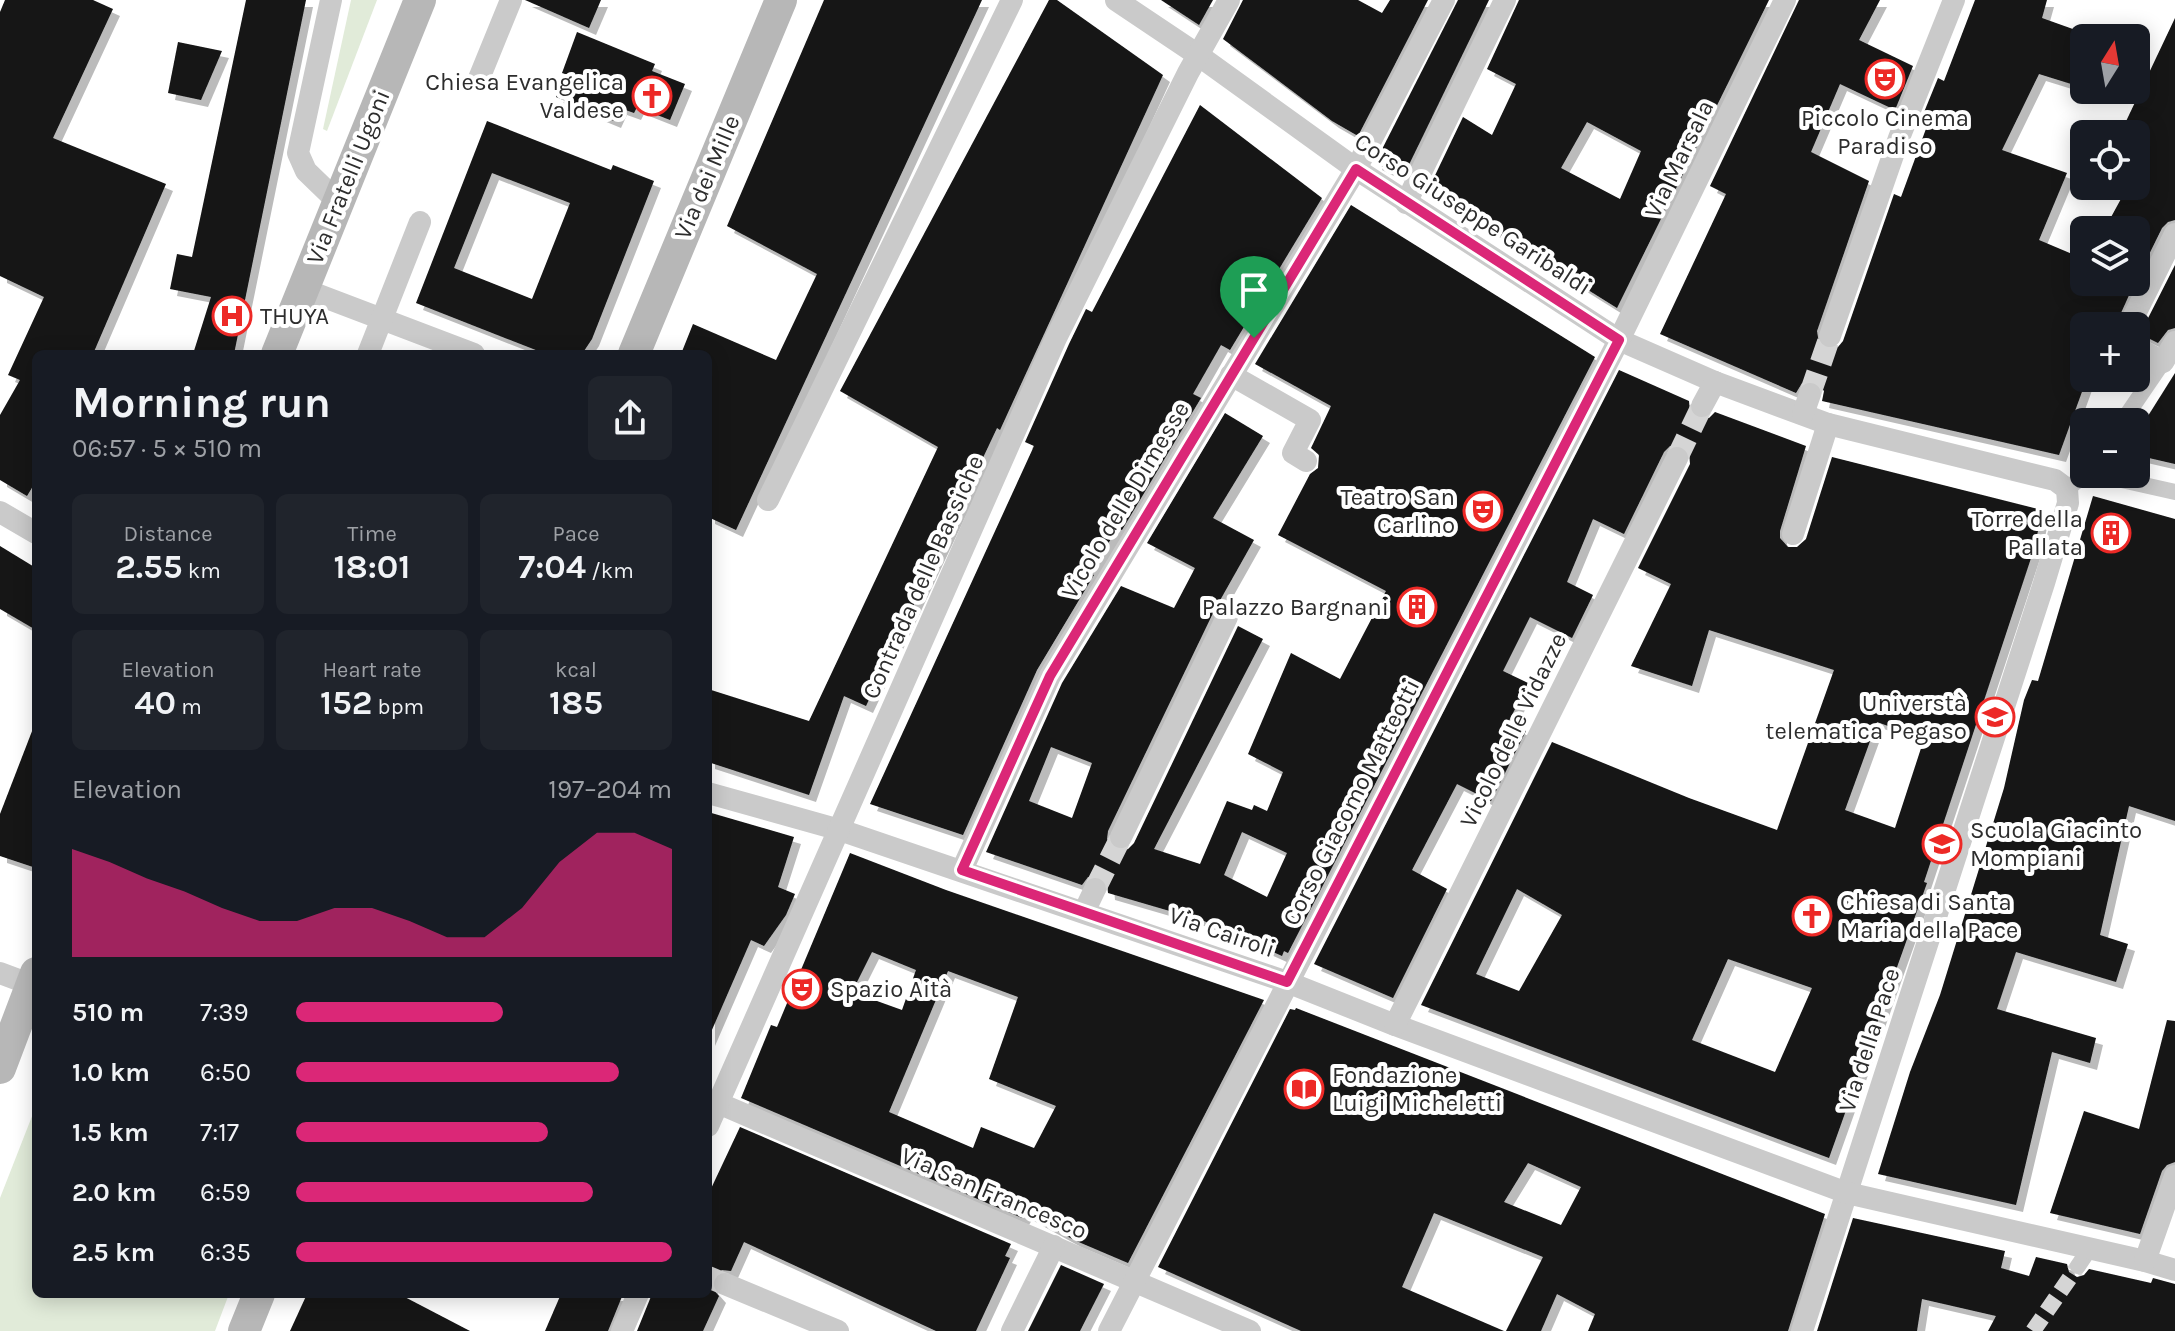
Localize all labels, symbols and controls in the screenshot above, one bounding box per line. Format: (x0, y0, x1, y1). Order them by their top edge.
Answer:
north arrow (2070, 24, 2150, 104)
map controls (2070, 24, 2150, 488)
theatre icon: Piccolo Cinema Paradiso (1864, 58, 1906, 100)
place label: Chiesa Evangelica Valdese (425, 68, 624, 124)
church icon: Chiesa Evangelica Valdese (631, 75, 673, 117)
street label: Via Fratelli Ugoni (300, 86, 396, 268)
street label: Via Marsala (1638, 96, 1720, 222)
place label: Piccolo Cinema Paradiso (1801, 104, 1969, 160)
street label: Via dei Mille (668, 111, 746, 243)
button: locate (2070, 120, 2150, 200)
street label: Corso Giuseppe Garibaldi (1350, 127, 1596, 301)
button: layers (2070, 216, 2150, 296)
pin (1220, 256, 1288, 338)
icon: arrive (1232, 268, 1276, 312)
hospital icon: THUYA (211, 295, 253, 337)
place label: THUYA (260, 302, 329, 330)
button: + (2070, 312, 2150, 392)
button: share (588, 376, 672, 460)
text: Morning run (72, 377, 331, 428)
street label: Vicolo delle Dimesse (1055, 396, 1195, 604)
button: − (2070, 408, 2150, 488)
text: 06:57 · 5 × 510 m (72, 433, 262, 464)
street label: Contrada delle Bassiche (857, 451, 989, 703)
place label: Teatro San Carlino (1341, 483, 1455, 539)
theatre icon: Teatro San Carlino (1462, 490, 1504, 532)
place label: Torre della Pallata (1971, 505, 2083, 561)
building icon: Torre della Pallata (2090, 512, 2132, 554)
text: Distance (124, 521, 212, 547)
text: Time (347, 521, 397, 547)
text: Pace (553, 521, 599, 547)
text: 2.55 (115, 547, 183, 587)
text: 18:01 (334, 547, 410, 587)
text: 7:04 (518, 547, 586, 587)
text: km (183, 558, 221, 584)
text: /km (586, 558, 634, 584)
building icon: Palazzo Bargnani (1396, 586, 1438, 628)
place label: Palazzo Bargnani (1202, 593, 1389, 621)
street label: Vicolo delle Vidazze (1454, 628, 1572, 832)
text: Elevation (121, 657, 215, 683)
text: Heart rate (322, 657, 422, 683)
text: kcal (555, 657, 597, 683)
street label: Corso Giacomo Matteotti (1277, 674, 1425, 930)
text: 40 (134, 683, 176, 723)
text: 152 (320, 683, 372, 723)
text: 185 (549, 683, 603, 723)
place label: Universtà telematica Pegaso (1765, 689, 1967, 745)
text: m (176, 694, 202, 720)
text: bpm (372, 694, 424, 720)
school or university icon: Universtà telematica Pegaso (1974, 696, 2016, 738)
text: Elevation (72, 774, 182, 805)
text: 197–204 m (548, 774, 672, 805)
place label: Scuola Giacinto Mompiani (1970, 816, 2142, 872)
school or university icon: Scuola Giacinto Mompiani (1921, 823, 1963, 865)
place label: Chiesa di Santa Maria della Pace (1840, 888, 2018, 944)
church icon: Chiesa di Santa Maria della Pace (1791, 895, 1833, 937)
street label: Via Cairoli (1165, 901, 1279, 963)
street label: Via della Pace (1833, 965, 1905, 1115)
theatre icon: Spazio Aità (781, 968, 823, 1010)
place label: Spazio Aità (830, 975, 952, 1003)
text: 510 m (72, 997, 144, 1028)
text: 7:39 (200, 997, 249, 1028)
text: 1.0 km (72, 1057, 150, 1088)
text: 6:50 (200, 1057, 251, 1088)
place label: Fondazione Luigi Micheletti (1332, 1061, 1502, 1117)
library icon: Fondazione Luigi Micheletti (1283, 1068, 1325, 1110)
text: 1.5 km (72, 1117, 149, 1148)
text: 7:17 (200, 1117, 239, 1148)
street label: Via San Francesco (897, 1141, 1091, 1245)
text: 2.0 km (72, 1177, 156, 1208)
text: 6:59 (200, 1177, 251, 1208)
text: 2.5 km (72, 1237, 155, 1268)
text: 6:35 (200, 1237, 251, 1268)

